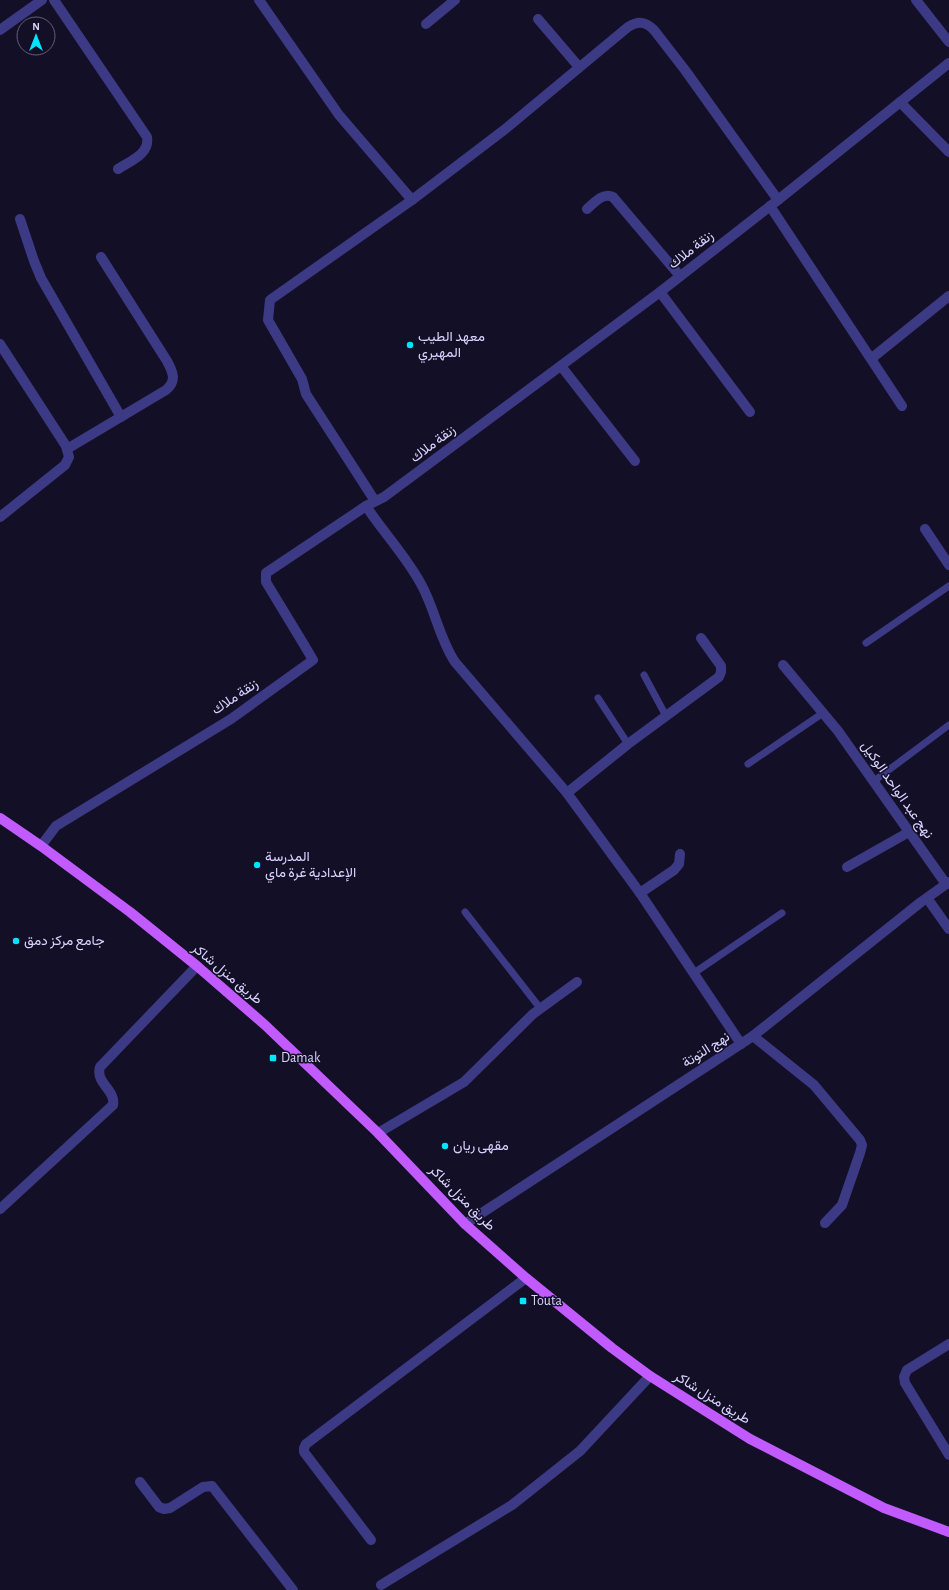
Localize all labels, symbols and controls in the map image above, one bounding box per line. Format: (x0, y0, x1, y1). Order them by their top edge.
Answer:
north arrow (16, 16, 56, 56)
text: N (32, 21, 40, 32)
street label: زنقة ملاك (666, 228, 717, 272)
place label: معهد الطيب المهيري (418, 330, 485, 364)
marker: معهد الطيب المهيري (405, 340, 415, 350)
street label: زنقة ملاك (408, 422, 459, 466)
street label: زنقة ملاك (209, 676, 261, 718)
street label: نهج عبد الواحد الوكيل (856, 739, 936, 843)
place label: المدرسة الإعدادية غرة ماي (265, 850, 356, 884)
marker: المدرسة الإعدادية غرة ماي (252, 860, 262, 870)
place label: جامع مركز دمق (24, 934, 105, 951)
marker: جامع مركز دمق (11, 936, 21, 946)
street label: طريق منزل شاكر (187, 940, 265, 1009)
street label: نهج التوتة (680, 1030, 734, 1073)
place label: Damak (281, 1051, 321, 1065)
marker: Damak (268, 1053, 278, 1063)
place label: مقهى ريان (453, 1139, 509, 1154)
marker: مقهى ريان (440, 1141, 450, 1151)
street label: طريق منزل شاكر (424, 1162, 498, 1235)
place label: Touta (531, 1294, 562, 1308)
marker: Touta (518, 1296, 528, 1306)
street label: طريق منزل شاكر (670, 1369, 753, 1429)

